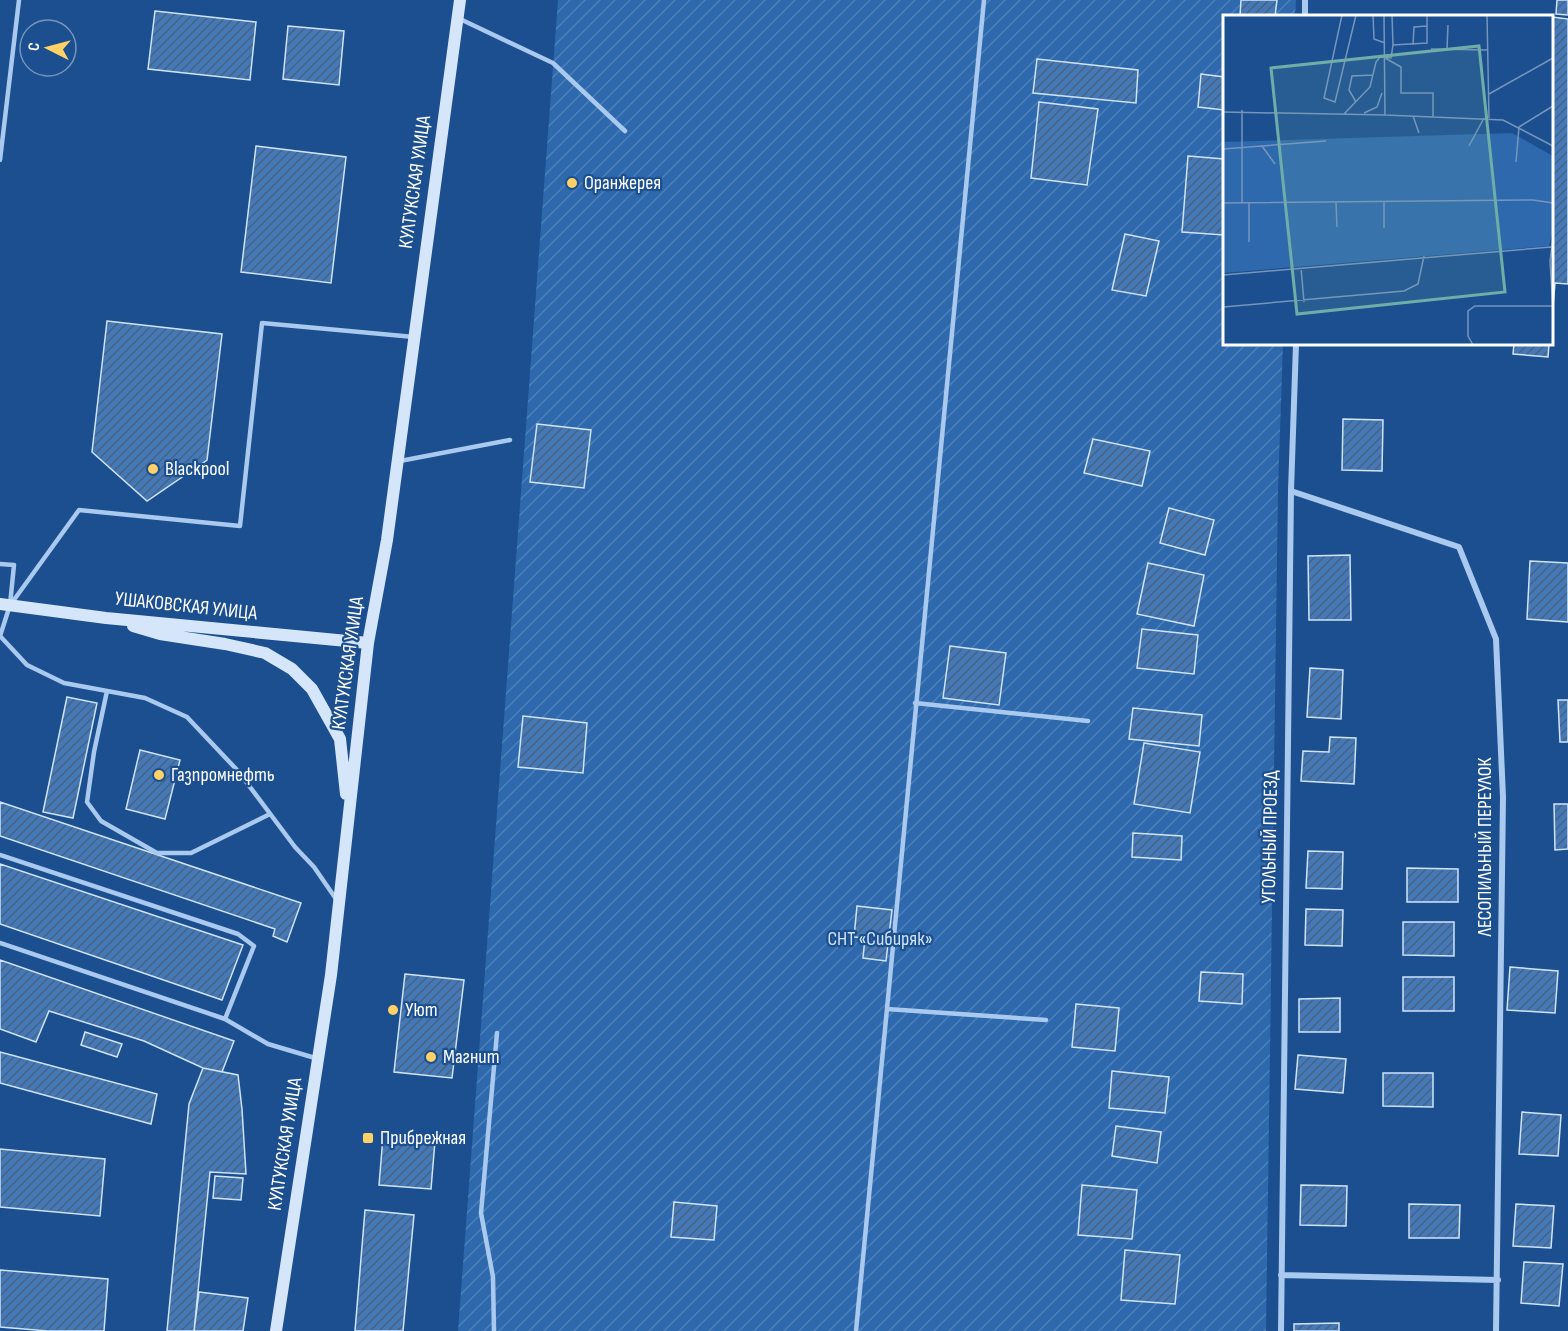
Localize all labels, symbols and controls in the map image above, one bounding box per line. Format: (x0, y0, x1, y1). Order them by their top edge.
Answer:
inset map (1223, 15, 1553, 345)
north arrow (18, 18, 78, 78)
text: С (25, 42, 44, 52)
street label: КУЛТУКСКАЯ УЛИЦА (394, 114, 436, 250)
place label: Оранжерея (584, 171, 661, 195)
marker: Оранжерея (565, 176, 579, 190)
place label: Blackpool (165, 457, 230, 481)
marker: Blackpool (146, 462, 160, 476)
street label: УШАКОВСКАЯ УЛИЦА (114, 587, 259, 625)
street label: КУЛТУКСКАЯ УЛИЦА (327, 595, 369, 731)
street label: ЛЕСОПИЛЬНЫЙ ПЕРЕУЛОК (1473, 757, 1497, 938)
place label: Газпромнефть (171, 763, 275, 787)
marker: Газпромнефть (152, 768, 166, 782)
street label: УГОЛЬНЫЙ ПРОЕЗД (1257, 770, 1283, 904)
park label: СНТ «Сибиряк» (827, 927, 933, 951)
place label: Уют (405, 998, 438, 1022)
marker: Уют (386, 1003, 400, 1017)
place label: Магнит (443, 1045, 500, 1069)
marker: Магнит (424, 1050, 438, 1064)
street label: КУЛТУКСКАЯ УЛИЦА (263, 1075, 307, 1212)
place label: Прибрежная (380, 1126, 466, 1150)
marker: Прибрежная (361, 1131, 375, 1145)

